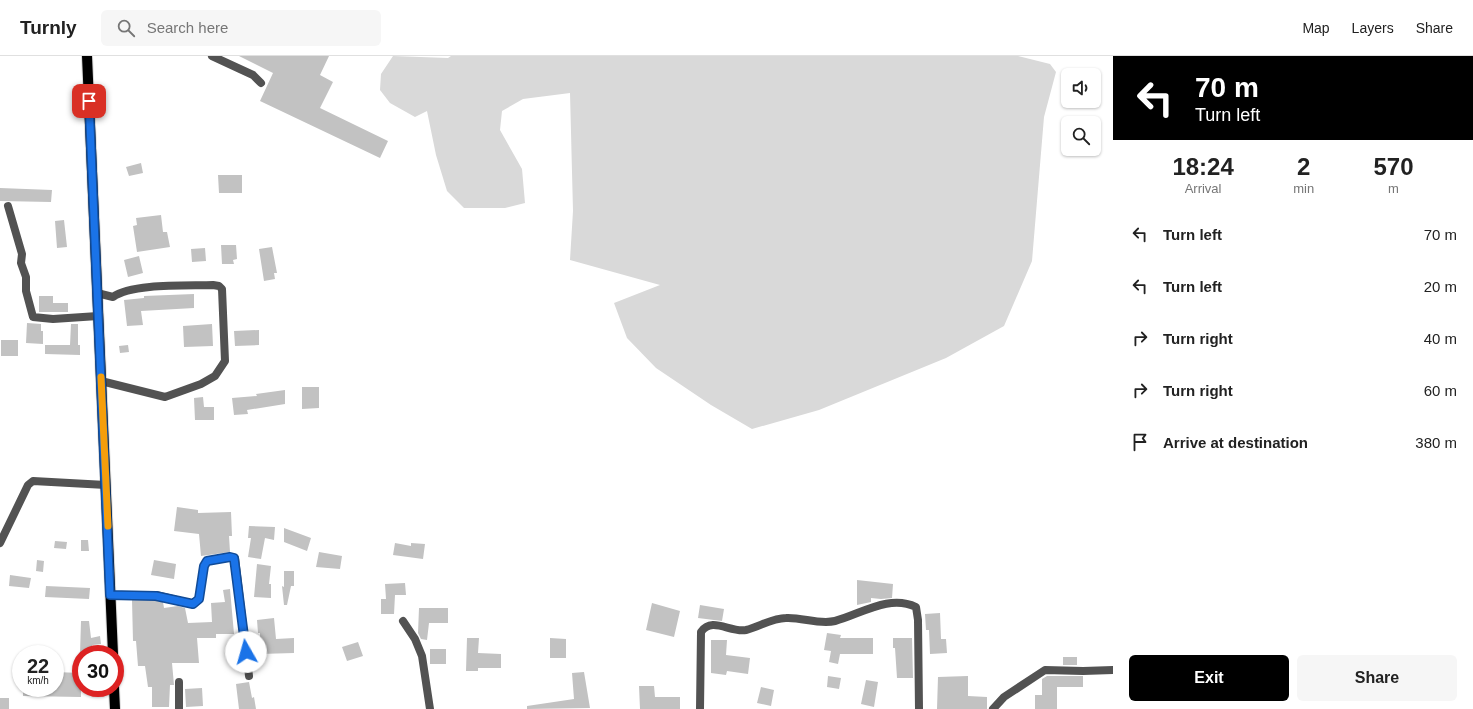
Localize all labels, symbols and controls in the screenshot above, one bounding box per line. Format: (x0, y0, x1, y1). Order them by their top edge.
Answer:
search box (101, 10, 381, 46)
text: Turnly (20, 17, 77, 38)
icon: search (115, 17, 137, 39)
text: Search here (147, 19, 228, 36)
text: Map (1302, 20, 1330, 36)
text: Layers (1352, 20, 1394, 36)
text: Share (1416, 20, 1453, 36)
map controls (1061, 68, 1101, 156)
button: sound (1061, 68, 1101, 108)
icon: left (1129, 72, 1181, 124)
text: 70 m (1195, 72, 1259, 103)
pin (72, 84, 106, 118)
icon: arrive (78, 90, 100, 112)
text: Turn left (1195, 105, 1260, 125)
button: search (1061, 116, 1101, 156)
text: 18:24 (1172, 153, 1234, 180)
text: 2 (1297, 153, 1310, 180)
text: 570 (1374, 153, 1414, 180)
text: Arrival (1185, 181, 1222, 196)
text: min (1293, 181, 1314, 196)
text: m (1388, 181, 1399, 196)
icon: left (1129, 223, 1151, 245)
text: Turn left (1163, 226, 1222, 243)
text: 70 m (1424, 226, 1457, 243)
icon: left (1129, 275, 1151, 297)
text: Turn left (1163, 278, 1222, 295)
text: 20 m (1424, 278, 1457, 295)
icon: right (1129, 327, 1151, 349)
text: Turn right (1163, 330, 1233, 347)
text: 40 m (1424, 330, 1457, 347)
icon: right (1129, 379, 1151, 401)
text: Turn right (1163, 382, 1233, 399)
text: 60 m (1424, 382, 1457, 399)
icon: arrive (1129, 431, 1151, 453)
text: Arrive at destination (1163, 434, 1308, 451)
text: 380 m (1415, 434, 1457, 451)
position arrow (225, 631, 267, 673)
speed limit sign: 30 (72, 645, 124, 697)
text: 22 (27, 655, 49, 677)
button: Exit (1129, 655, 1289, 701)
button: Share (1297, 655, 1457, 701)
text: km/h (27, 675, 49, 686)

